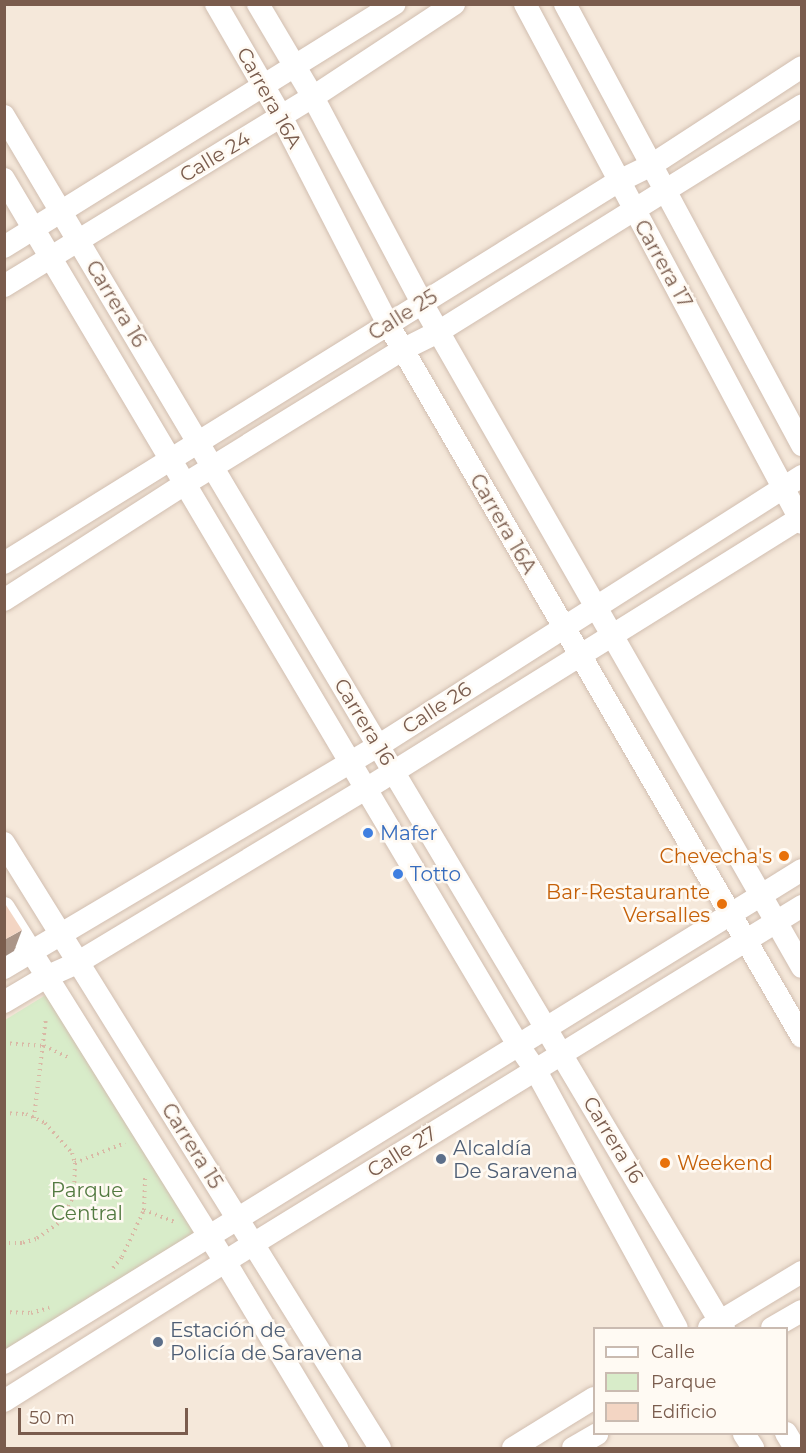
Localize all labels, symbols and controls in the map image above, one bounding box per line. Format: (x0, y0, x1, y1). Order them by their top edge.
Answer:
street label: Carrera 16A (231, 43, 307, 153)
street label: Calle 24 (175, 127, 255, 187)
street label: Carrera 17 (629, 216, 697, 312)
street label: Carrera 16 (81, 256, 151, 352)
street label: Calle 25 (364, 285, 442, 345)
street label: Carrera 16A (465, 470, 541, 578)
street label: Carrera 16 (329, 674, 399, 770)
street label: Calle 26 (398, 677, 476, 739)
place label: Mafer (380, 821, 438, 845)
marker: Mafer (361, 826, 375, 840)
place label: Chevecha's (660, 844, 772, 868)
marker: Chevecha's (777, 849, 791, 863)
place label: Totto (410, 862, 461, 886)
marker: Totto (391, 867, 405, 881)
place label: Bar-Restaurante Versalles (546, 880, 710, 927)
marker: Bar-Restaurante Versalles (715, 897, 729, 911)
street label: Carrera 16 (578, 1092, 648, 1188)
street label: Carrera 15 (156, 1099, 228, 1193)
street label: Calle 27 (363, 1121, 441, 1183)
place label: Alcaldía De Saravena (453, 1136, 578, 1183)
place label: Weekend (677, 1151, 773, 1175)
marker: Alcaldía De Saravena (434, 1152, 448, 1166)
marker: Weekend (658, 1156, 672, 1170)
park label: Parque Central (51, 1179, 123, 1226)
place label: Estación de Policía de Saravena (170, 1318, 363, 1365)
legend (593, 1327, 788, 1435)
marker: Estación de Policía de Saravena (151, 1335, 165, 1349)
text: Calle (651, 1341, 695, 1363)
text: Parque (651, 1371, 716, 1393)
scale bar (21, 1396, 190, 1434)
text: Edificio (651, 1401, 717, 1423)
text: 50 m (29, 1407, 75, 1429)

